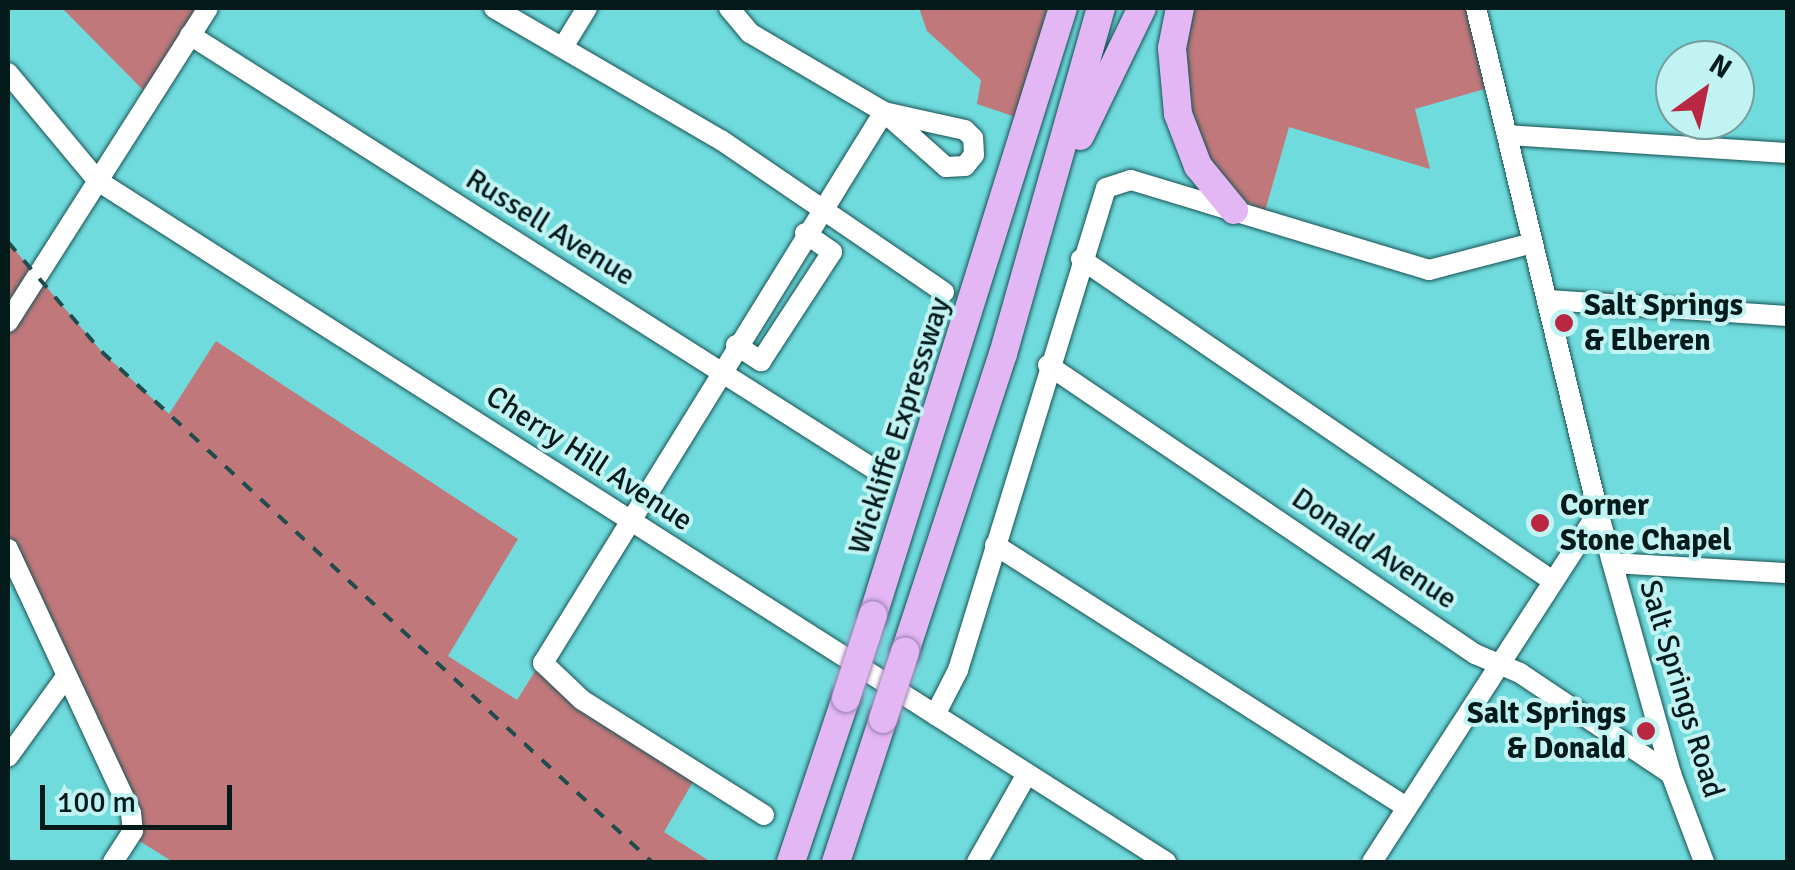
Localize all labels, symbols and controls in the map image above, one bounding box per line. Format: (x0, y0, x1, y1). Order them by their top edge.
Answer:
north arrow (1655, 40, 1755, 140)
text: N (1703, 47, 1738, 86)
street label: Russell Avenue (459, 162, 641, 294)
place label: Salt Springs & Elberen (1584, 288, 1743, 358)
street label: Wickliffe Expressway (841, 293, 959, 559)
marker: Salt Springs & Elberen (1553, 312, 1575, 334)
street label: Cherry Hill Avenue (479, 379, 699, 539)
street label: Donald Avenue (1285, 481, 1463, 617)
place label: Corner Stone Chapel (1560, 488, 1732, 558)
marker: Corner Stone Chapel (1529, 512, 1551, 534)
street label: Salt Springs Road (1631, 576, 1731, 802)
place label: Salt Springs & Donald (1467, 696, 1626, 766)
marker: Salt Springs & Donald (1635, 720, 1657, 742)
scale bar (45, 765, 238, 827)
text: 100 m (57, 784, 136, 821)

